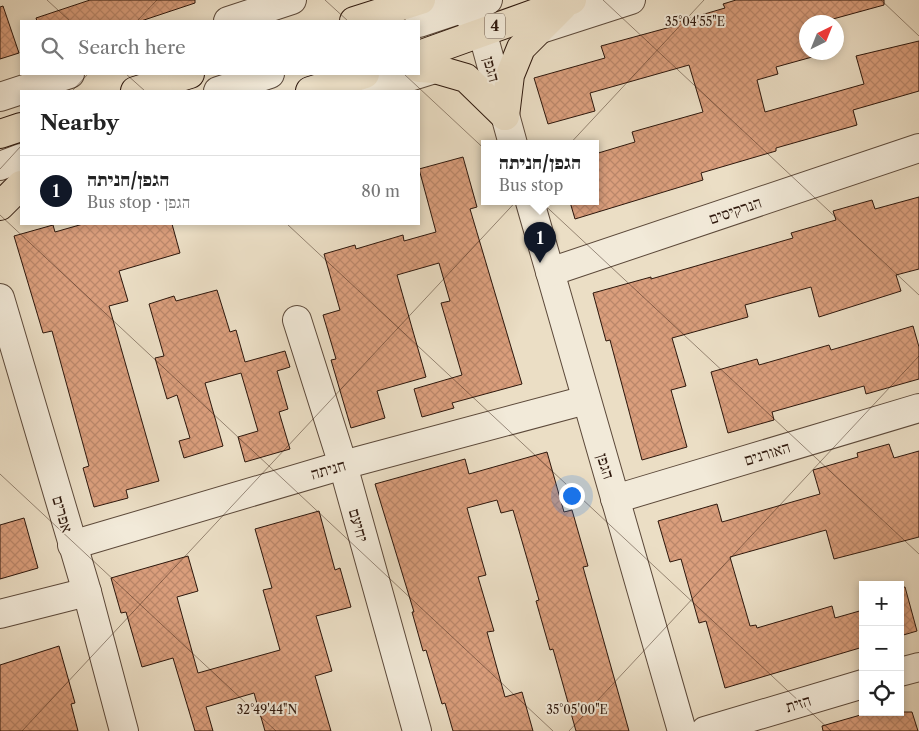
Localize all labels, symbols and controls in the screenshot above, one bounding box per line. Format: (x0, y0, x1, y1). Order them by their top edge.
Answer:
road number: 4 (485, 14, 505, 38)
text: 35°04'55"E (665, 14, 725, 29)
north arrow (799, 15, 844, 60)
search box (20, 20, 420, 75)
icon: search (38, 34, 66, 62)
text: Search here (78, 36, 186, 59)
street label: הגפן (479, 54, 505, 84)
text: Nearby (40, 110, 119, 135)
popup (481, 140, 599, 205)
text: הגפן/חניתה (499, 151, 581, 174)
text: הגפן/חניתה (87, 168, 169, 191)
text: Bus stop (499, 175, 563, 195)
text: 1 (52, 181, 60, 201)
text: 80 m (361, 181, 400, 201)
text: Bus stop · הגפן (87, 192, 190, 212)
street label: הנרקיסים (706, 192, 764, 228)
pin: 1 (524, 222, 556, 263)
street label: האורנים (741, 437, 793, 469)
street label: הגפן (593, 451, 619, 481)
street label: חניתה (308, 454, 348, 484)
your location (559, 483, 585, 509)
street label: אפרים (48, 493, 78, 535)
street label: יחיעם (345, 506, 373, 544)
map controls (859, 581, 904, 716)
button: + (859, 581, 904, 626)
button: − (859, 626, 904, 671)
button: locate (859, 671, 904, 716)
street label: הזית (783, 690, 813, 716)
text: 32°49'44"N (237, 702, 297, 717)
text: 35°05'00"E (546, 702, 608, 717)

